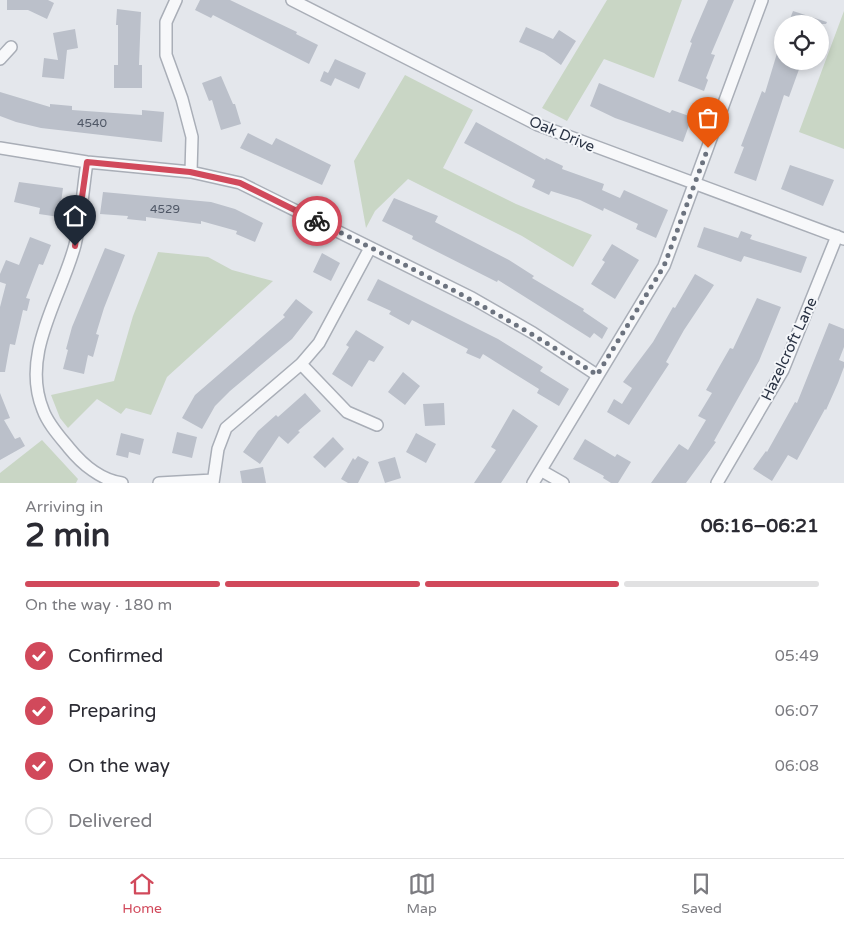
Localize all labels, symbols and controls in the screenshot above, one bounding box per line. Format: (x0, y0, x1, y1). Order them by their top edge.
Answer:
map controls (774, 15, 829, 70)
button: locate (774, 15, 829, 70)
pin (687, 97, 729, 148)
icon: bag (694, 104, 722, 132)
street label: Oak Drive (527, 112, 597, 156)
house number: 4540 (77, 116, 108, 130)
pin (54, 195, 96, 246)
courier (292, 196, 342, 246)
icon: home (61, 202, 89, 230)
house number: 4529 (150, 202, 180, 216)
icon: bike (303, 207, 331, 235)
street label: Hazelcroft Lane (757, 294, 821, 404)
text: Arriving in (25, 497, 103, 517)
text: 06:16–06:21 (701, 515, 819, 537)
text: 2 min (25, 517, 110, 555)
text: On the way · 180 m (25, 595, 172, 615)
icon: check (25, 642, 53, 670)
text: Confirmed (68, 645, 163, 667)
text: 05:49 (775, 646, 819, 666)
icon: check (25, 697, 53, 725)
text: Preparing (68, 700, 157, 722)
text: 06:07 (775, 701, 819, 721)
icon: check (25, 752, 53, 780)
text: On the way (68, 755, 170, 777)
text: 06:08 (775, 756, 819, 776)
text: Delivered (68, 810, 153, 832)
tab: Home (122, 870, 162, 917)
tab: Map (406, 870, 437, 917)
tab: Saved (681, 870, 722, 917)

